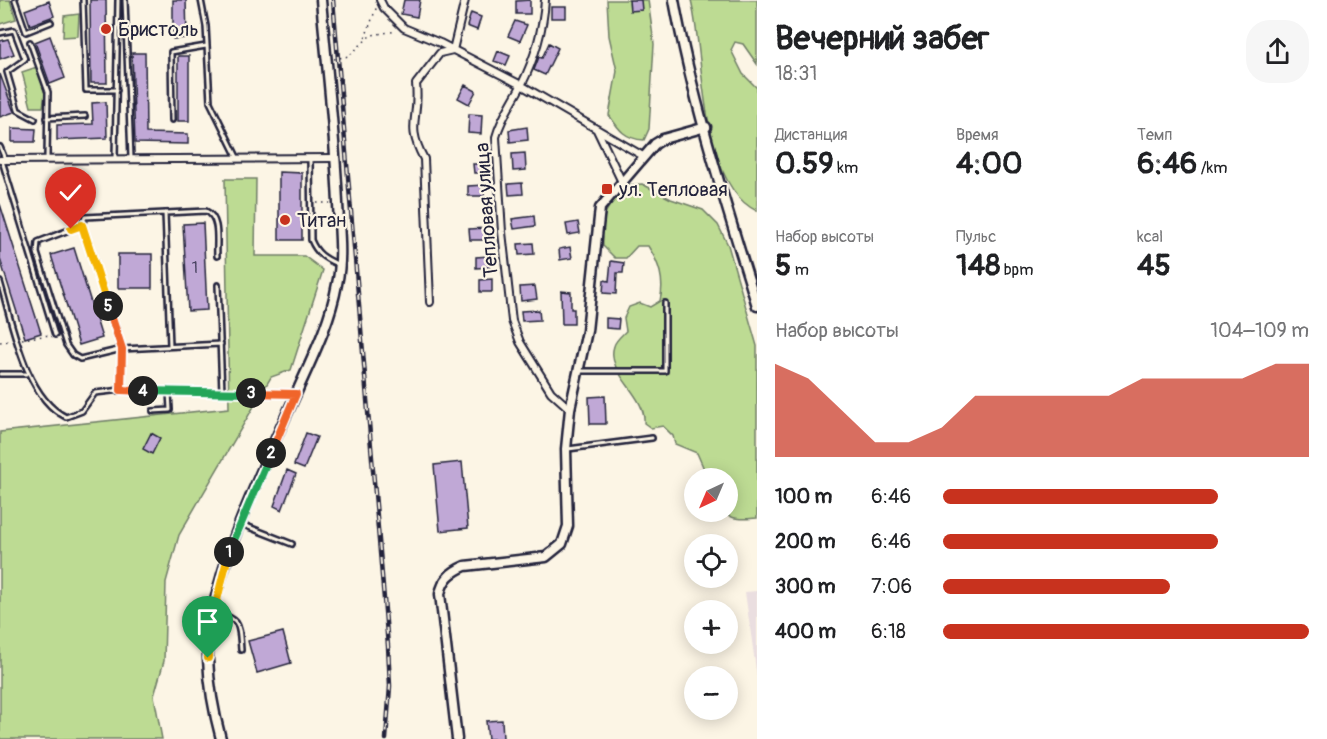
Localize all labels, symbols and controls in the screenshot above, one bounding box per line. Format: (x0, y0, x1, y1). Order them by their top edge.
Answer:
place label: Бристоль (118, 17, 199, 42)
text: Вечерний забег (775, 18, 989, 59)
button: share (1246, 20, 1309, 83)
marker: Бристоль (99, 22, 113, 36)
text: 18:31 (775, 61, 817, 86)
text: Дистанция (775, 125, 848, 145)
text: Время (956, 125, 999, 145)
text: Темп (1137, 125, 1172, 145)
street label: Тепловая улица (469, 142, 504, 278)
text: 0.59 (775, 145, 834, 182)
text: 4:00 (956, 145, 1022, 182)
text: 6:46 (1137, 145, 1197, 182)
text: km (834, 158, 858, 178)
text: /km (1197, 158, 1227, 178)
pin (45, 167, 96, 229)
icon: check (54, 176, 87, 209)
place label: ул. Тепловая (618, 177, 728, 202)
marker: ул. Тепловая (600, 182, 614, 196)
place label: Титан (297, 208, 346, 233)
marker: Титан (278, 213, 292, 227)
text: Набор высоты (775, 227, 874, 247)
text: Пульс (956, 227, 996, 247)
text: kcal (1137, 227, 1163, 247)
text: 5 (775, 247, 791, 284)
text: 148 (956, 247, 1000, 284)
text: 45 (1137, 247, 1171, 284)
house number: 1 (192, 258, 198, 278)
text: m (791, 260, 809, 280)
text: bpm (1000, 260, 1033, 280)
pin: 5 (93, 291, 123, 321)
text: 5 (104, 296, 112, 316)
text: Набор высоты (775, 318, 899, 343)
text: 104–109 m (1210, 318, 1309, 343)
pin: 4 (128, 376, 158, 406)
pin: 3 (236, 378, 266, 408)
text: 4 (138, 381, 148, 401)
text: 3 (247, 383, 255, 403)
pin: 2 (256, 438, 286, 468)
text: 2 (267, 443, 275, 463)
north arrow (684, 468, 738, 522)
map controls (684, 468, 738, 720)
text: 100 m (775, 484, 832, 509)
text: 6:46 (871, 484, 911, 509)
text: 200 m (775, 529, 836, 554)
text: 6:46 (871, 529, 911, 554)
button: locate (684, 534, 738, 588)
pin: 1 (214, 537, 244, 567)
text: 1 (226, 542, 232, 562)
text: 300 m (775, 574, 836, 599)
text: 7:06 (871, 574, 912, 599)
pin (182, 596, 233, 658)
button: + (684, 600, 738, 654)
icon: arrive (191, 605, 224, 638)
text: 400 m (775, 619, 836, 644)
text: 6:18 (871, 619, 906, 644)
button: − (684, 666, 738, 720)

